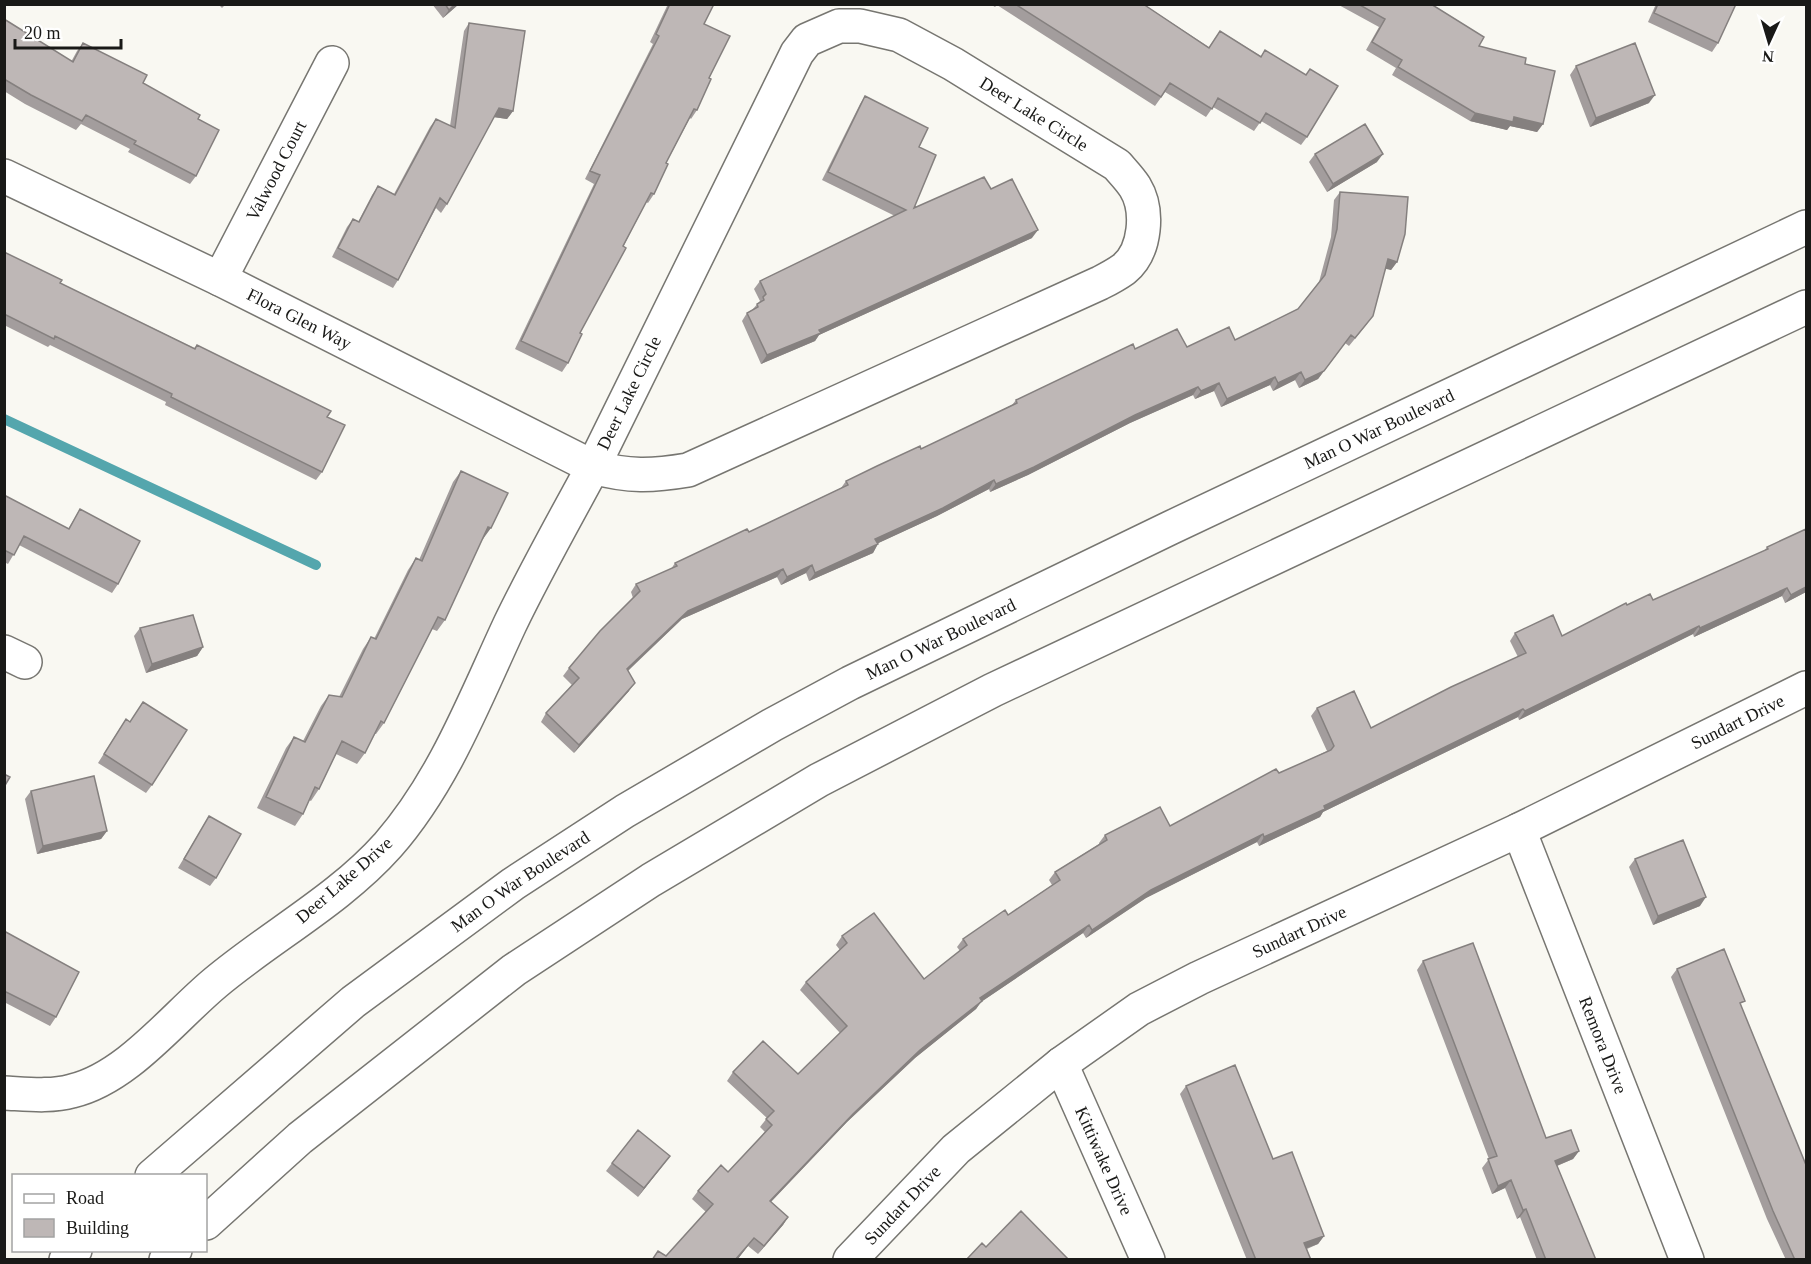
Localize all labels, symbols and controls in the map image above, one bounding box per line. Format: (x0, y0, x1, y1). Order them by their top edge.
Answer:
scale bar (15, 12, 122, 50)
north arrow (1739, 12, 1799, 72)
text: 20 m (24, 23, 61, 43)
text: N (1761, 48, 1774, 65)
street label: Deer Lake Circle (976, 73, 1092, 155)
street label: Valwood Court (242, 117, 310, 224)
street label: Flora Glen Way (244, 284, 355, 354)
street label: Deer Lake Circle (593, 333, 665, 453)
street label: Man O War Boulevard (1301, 385, 1457, 473)
street label: Man O War Boulevard (863, 594, 1019, 684)
street label: Sundart Drive (1688, 690, 1788, 753)
street label: Man O War Boulevard (447, 827, 593, 936)
street label: Deer Lake Drive (292, 833, 396, 927)
street label: Sundart Drive (1249, 901, 1350, 962)
street label: Remora Drive (1575, 994, 1631, 1097)
street label: Kittiwake Drive (1071, 1104, 1137, 1218)
street label: Sundart Drive (860, 1161, 945, 1249)
legend (12, 1174, 207, 1252)
text: Road (66, 1188, 104, 1208)
text: Building (66, 1218, 129, 1238)

